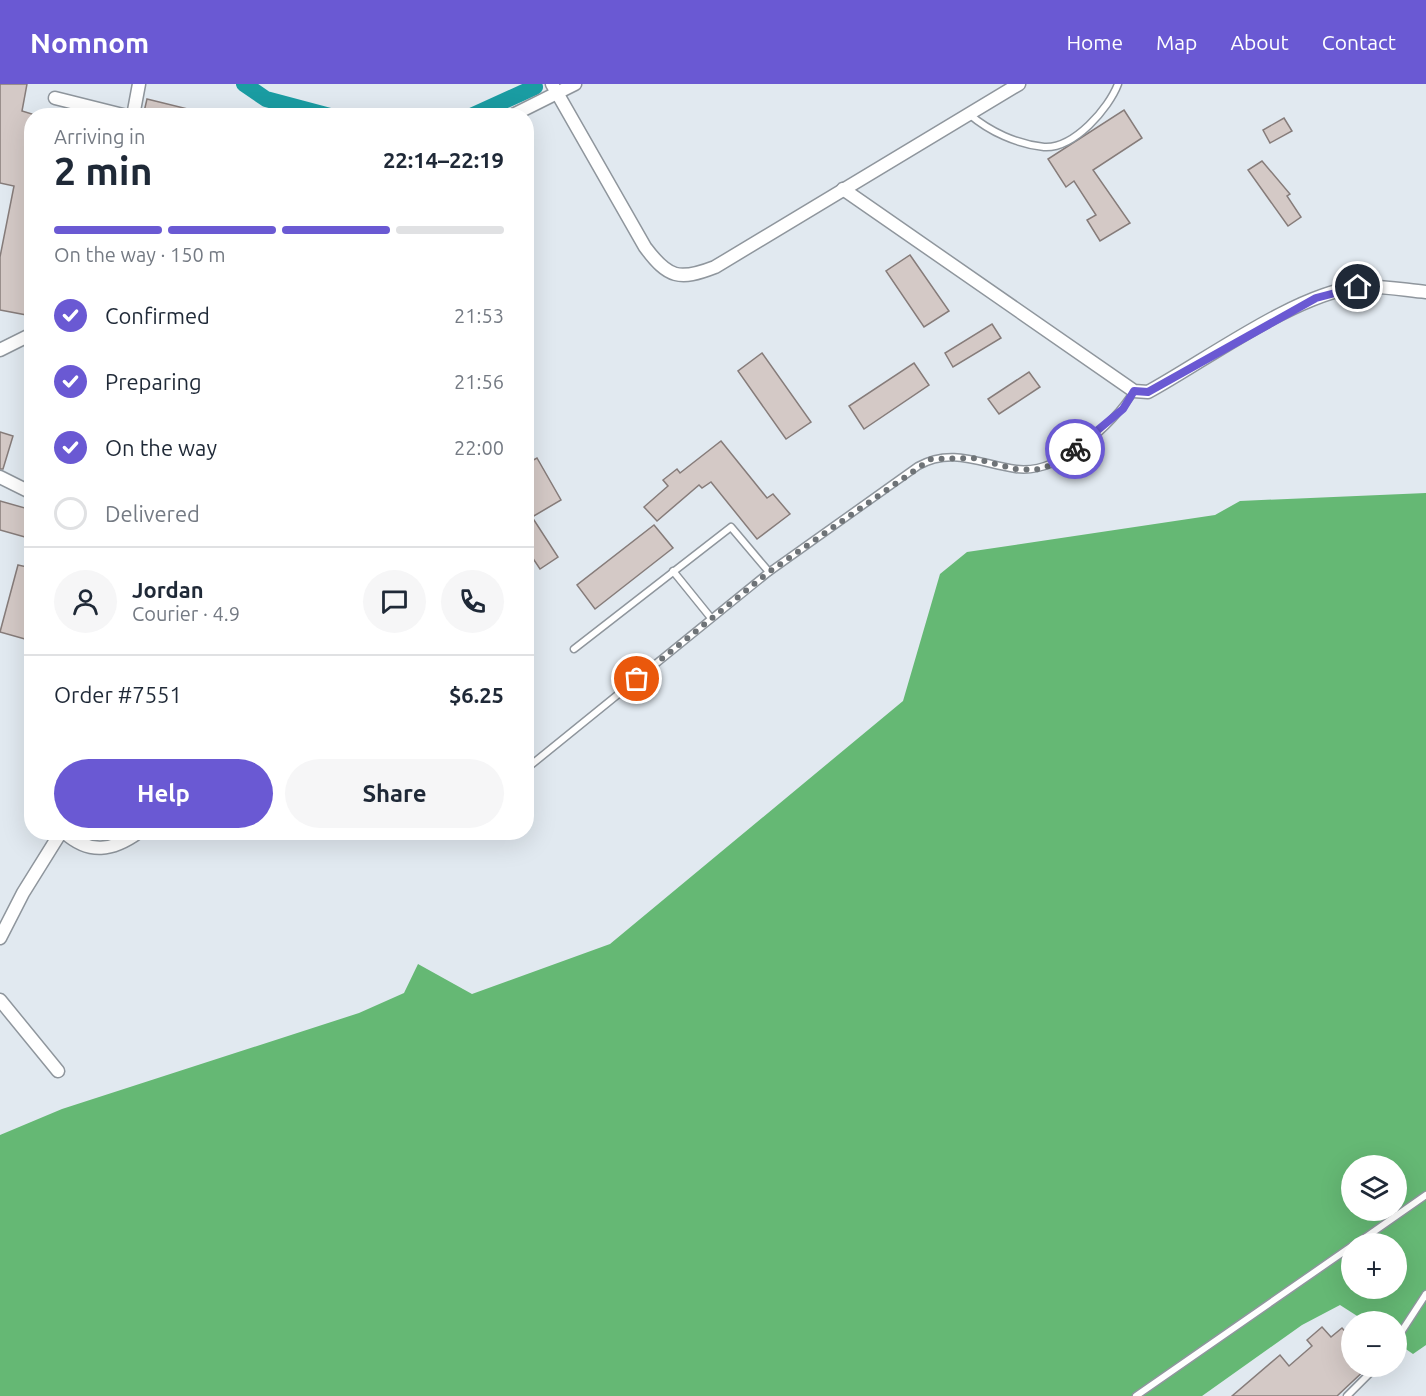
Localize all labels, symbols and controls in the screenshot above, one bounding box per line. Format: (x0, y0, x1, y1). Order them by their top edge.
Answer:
text: Nomnom (30, 27, 149, 58)
text: Home (1066, 30, 1123, 54)
text: Map (1156, 30, 1197, 54)
text: About (1230, 30, 1289, 54)
text: Contact (1322, 30, 1396, 54)
text: Arriving in (54, 125, 145, 148)
text: 22:14–22:19 (383, 147, 504, 172)
text: 2 min (54, 149, 153, 192)
text: On the way · 150 m (54, 243, 226, 266)
pin (1332, 261, 1383, 312)
icon: home (1341, 270, 1374, 303)
icon: check (54, 299, 87, 332)
text: Confirmed (105, 303, 210, 328)
text: 21:53 (454, 304, 504, 327)
icon: check (54, 365, 87, 398)
text: Preparing (105, 369, 202, 394)
text: 21:56 (454, 370, 504, 393)
courier (1045, 419, 1105, 479)
icon: check (54, 431, 87, 464)
icon: bike (1059, 433, 1092, 466)
text: On the way (105, 435, 217, 460)
text: 22:00 (454, 436, 504, 459)
text: Delivered (105, 501, 200, 526)
button: person (54, 570, 117, 633)
button: chat (363, 570, 426, 633)
button: phone (441, 570, 504, 633)
text: Jordan (132, 577, 204, 602)
text: Courier · 4.9 (132, 602, 240, 625)
pin (611, 653, 662, 704)
icon: bag (620, 662, 653, 695)
text: Order #7551 (54, 682, 182, 707)
text: $6.25 (449, 682, 504, 707)
button: Help (54, 759, 273, 828)
button: Share (285, 759, 504, 828)
map controls (1341, 1155, 1407, 1377)
button: layers (1341, 1155, 1407, 1221)
button: + (1341, 1233, 1407, 1299)
button: − (1341, 1311, 1407, 1377)

